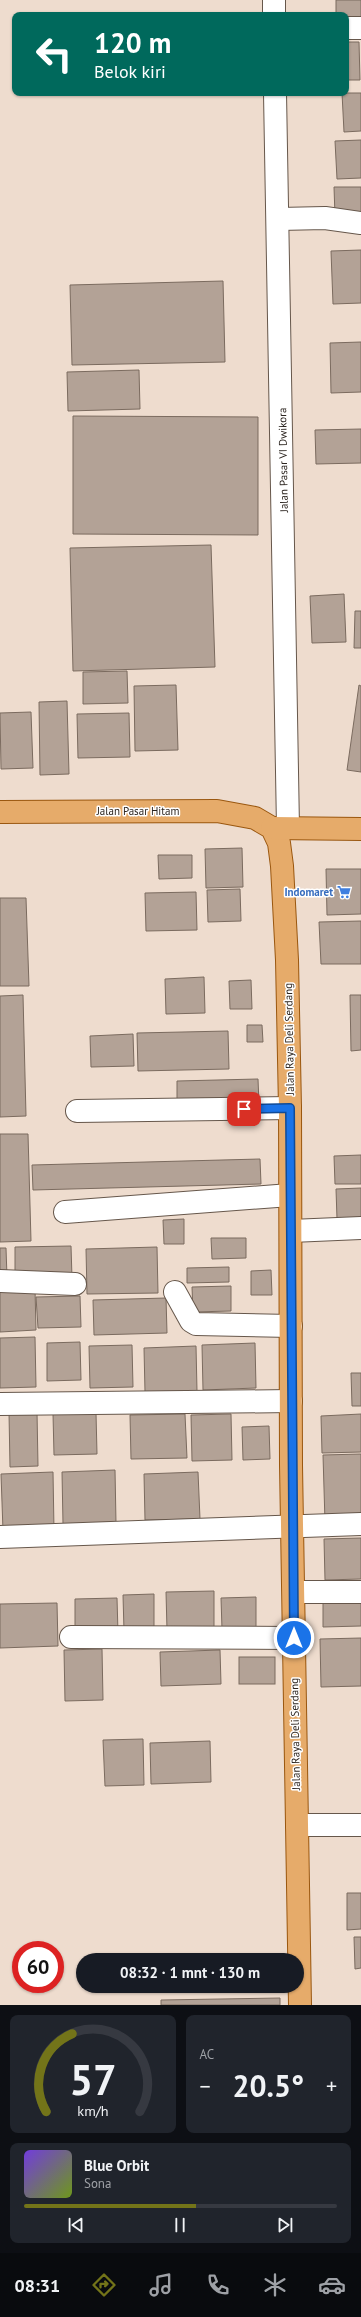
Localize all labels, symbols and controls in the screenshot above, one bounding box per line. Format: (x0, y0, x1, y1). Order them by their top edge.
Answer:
text: 120 m (94, 24, 171, 61)
icon: left (28, 28, 80, 80)
text: Belok kiri (94, 60, 166, 83)
street label: Jalan Pasar VI Dwikora (275, 407, 291, 514)
street label: Jalan Pasar Hitam (96, 804, 179, 818)
supermarket icon: Indomaret (336, 884, 352, 900)
place label: Indomaret (284, 885, 333, 899)
street label: Jalan Raya Deli Serdang (281, 983, 297, 1096)
pin (227, 1092, 261, 1126)
icon: arrive (233, 1098, 255, 1120)
position arrow (273, 1617, 315, 1659)
street label: Jalan Raya Deli Serdang (287, 1678, 303, 1791)
speed limit sign: 60 (12, 1941, 64, 1993)
text: 08:32 · 1 mnt · 130 m (120, 1963, 260, 1982)
text: AC (200, 2046, 214, 2063)
text: 57 (69, 2053, 116, 2106)
text: 20.5° (232, 2066, 304, 2105)
text: − (200, 2072, 211, 2100)
text: + (326, 2072, 337, 2100)
text: km/h (77, 2101, 108, 2120)
text: Blue Orbit (84, 2156, 149, 2175)
text: Sona (84, 2175, 111, 2192)
icon: previous (65, 2214, 87, 2236)
icon: pause (169, 2214, 191, 2236)
icon: next (274, 2214, 296, 2236)
icon: directions (90, 2271, 118, 2299)
icon: music (147, 2271, 175, 2299)
icon: phone (204, 2271, 232, 2299)
icon: climate (261, 2271, 289, 2299)
icon: car (318, 2271, 346, 2299)
text: 08:31 (15, 2274, 60, 2297)

